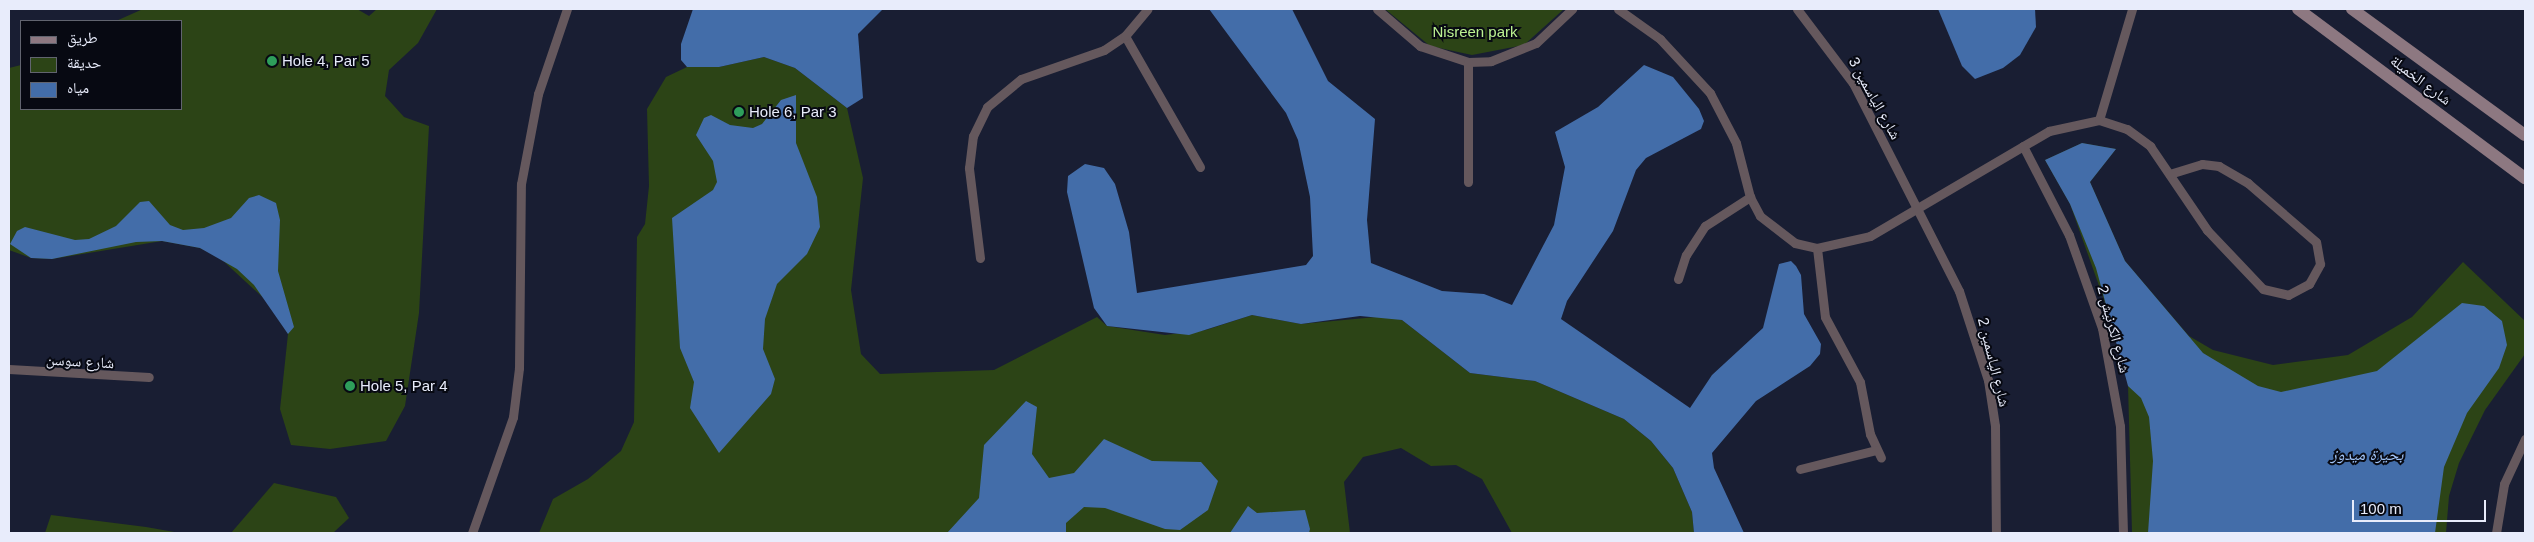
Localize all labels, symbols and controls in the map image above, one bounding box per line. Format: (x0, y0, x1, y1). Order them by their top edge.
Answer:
legend (20, 20, 182, 110)
park label: Nisreen park (1432, 23, 1518, 41)
text: طريق (67, 29, 98, 46)
street label: شارع الخميلة (2387, 51, 2455, 109)
place label: Hole 4, Par 5 (282, 52, 370, 70)
text: حديقة (67, 54, 101, 71)
street label: شارع الياسمين 3 (1845, 54, 1905, 142)
marker: Hole 4, Par 5 (266, 55, 278, 67)
text: مياه (67, 79, 89, 96)
place label: Hole 6, Par 3 (749, 103, 837, 121)
marker: Hole 6, Par 3 (733, 106, 745, 118)
street label: شارع الكرنيش 2 (2094, 283, 2134, 375)
street label: شارع الياسمين 2 (1974, 315, 2014, 409)
street label: شارع سوسن (45, 350, 115, 372)
place label: Hole 5, Par 4 (360, 377, 448, 395)
marker: Hole 5, Par 4 (344, 380, 356, 392)
water label: بحيرة ميدوز (2331, 445, 2403, 465)
scale bar (2354, 490, 2488, 522)
text: 100 m (2360, 500, 2402, 517)

